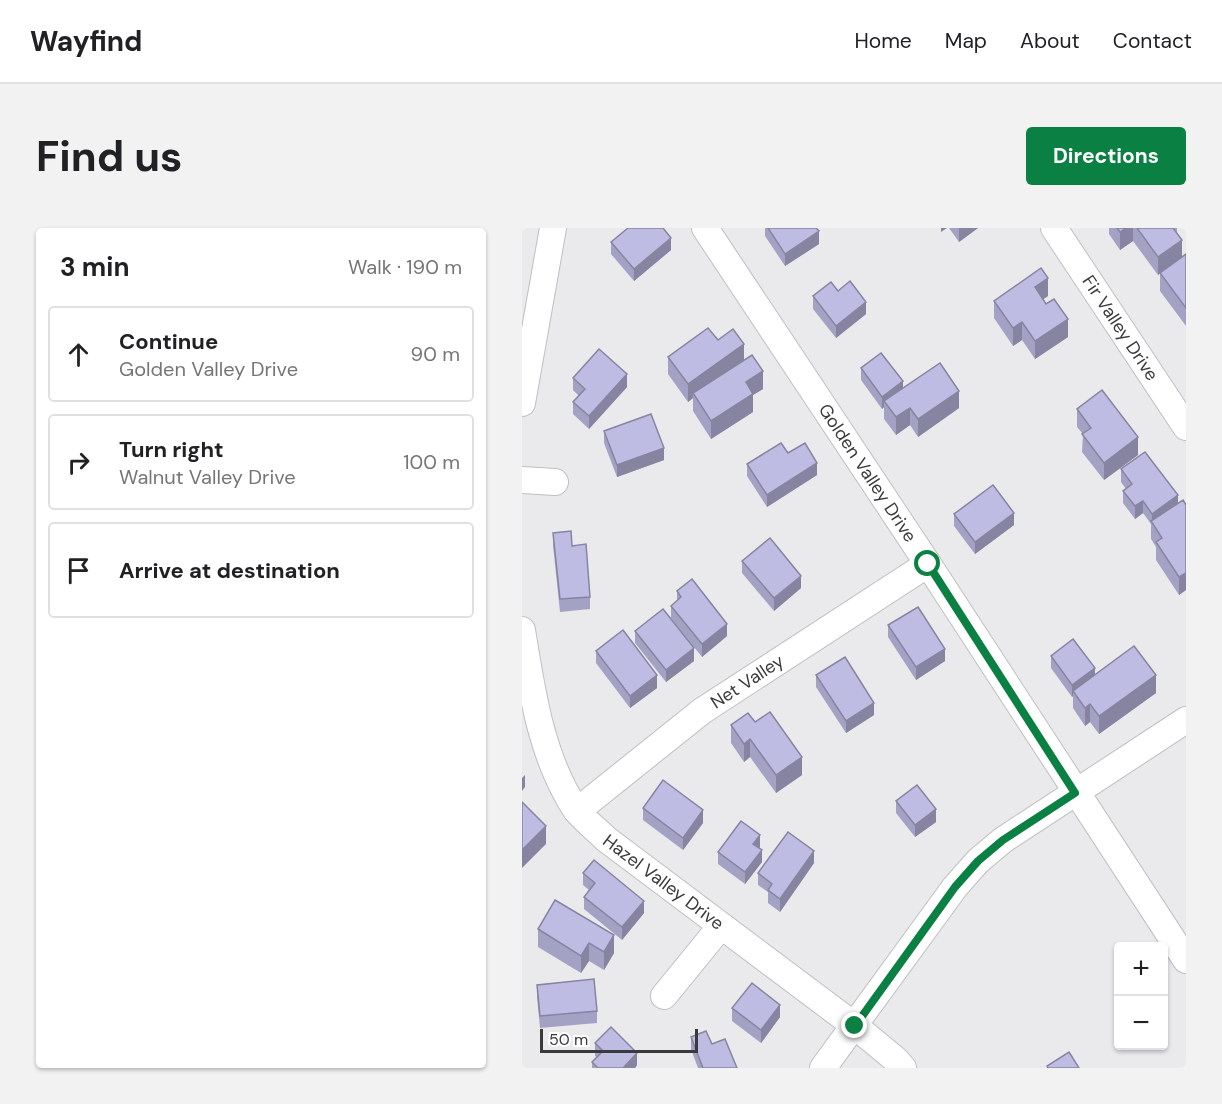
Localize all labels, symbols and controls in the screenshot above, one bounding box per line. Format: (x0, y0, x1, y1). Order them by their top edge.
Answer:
text: Wayfind (30, 23, 142, 60)
text: Home (854, 27, 912, 55)
text: Map (945, 27, 987, 55)
text: About (1020, 27, 1080, 55)
text: Contact (1113, 27, 1192, 55)
button: Directions (1026, 127, 1186, 185)
text: Find us (36, 129, 182, 184)
text: 3 min (60, 250, 129, 284)
text: Walk · 190 m (348, 254, 462, 280)
street label: Fir Valley Drive (1077, 271, 1164, 385)
text: Continue (119, 327, 218, 356)
icon: ahead (62, 338, 95, 371)
text: 90 m (411, 341, 460, 367)
text: Golden Valley Drive (119, 356, 298, 382)
street label: Golden Valley Drive (813, 399, 922, 547)
text: Turn right (119, 435, 224, 464)
icon: right (62, 446, 95, 479)
text: 100 m (403, 449, 460, 475)
text: Walnut Valley Drive (119, 464, 296, 490)
route start (914, 550, 940, 576)
icon: arrive (62, 554, 95, 587)
text: Arrive at destination (119, 556, 340, 585)
street label: Net Valley (706, 649, 789, 714)
street label: Hazel Valley Drive (598, 829, 729, 935)
map controls (1114, 942, 1168, 1050)
button: + (1114, 942, 1168, 996)
button: − (1114, 996, 1168, 1050)
route end (841, 1012, 867, 1038)
scale bar (540, 1026, 698, 1054)
text: 50 m (549, 1029, 588, 1050)

